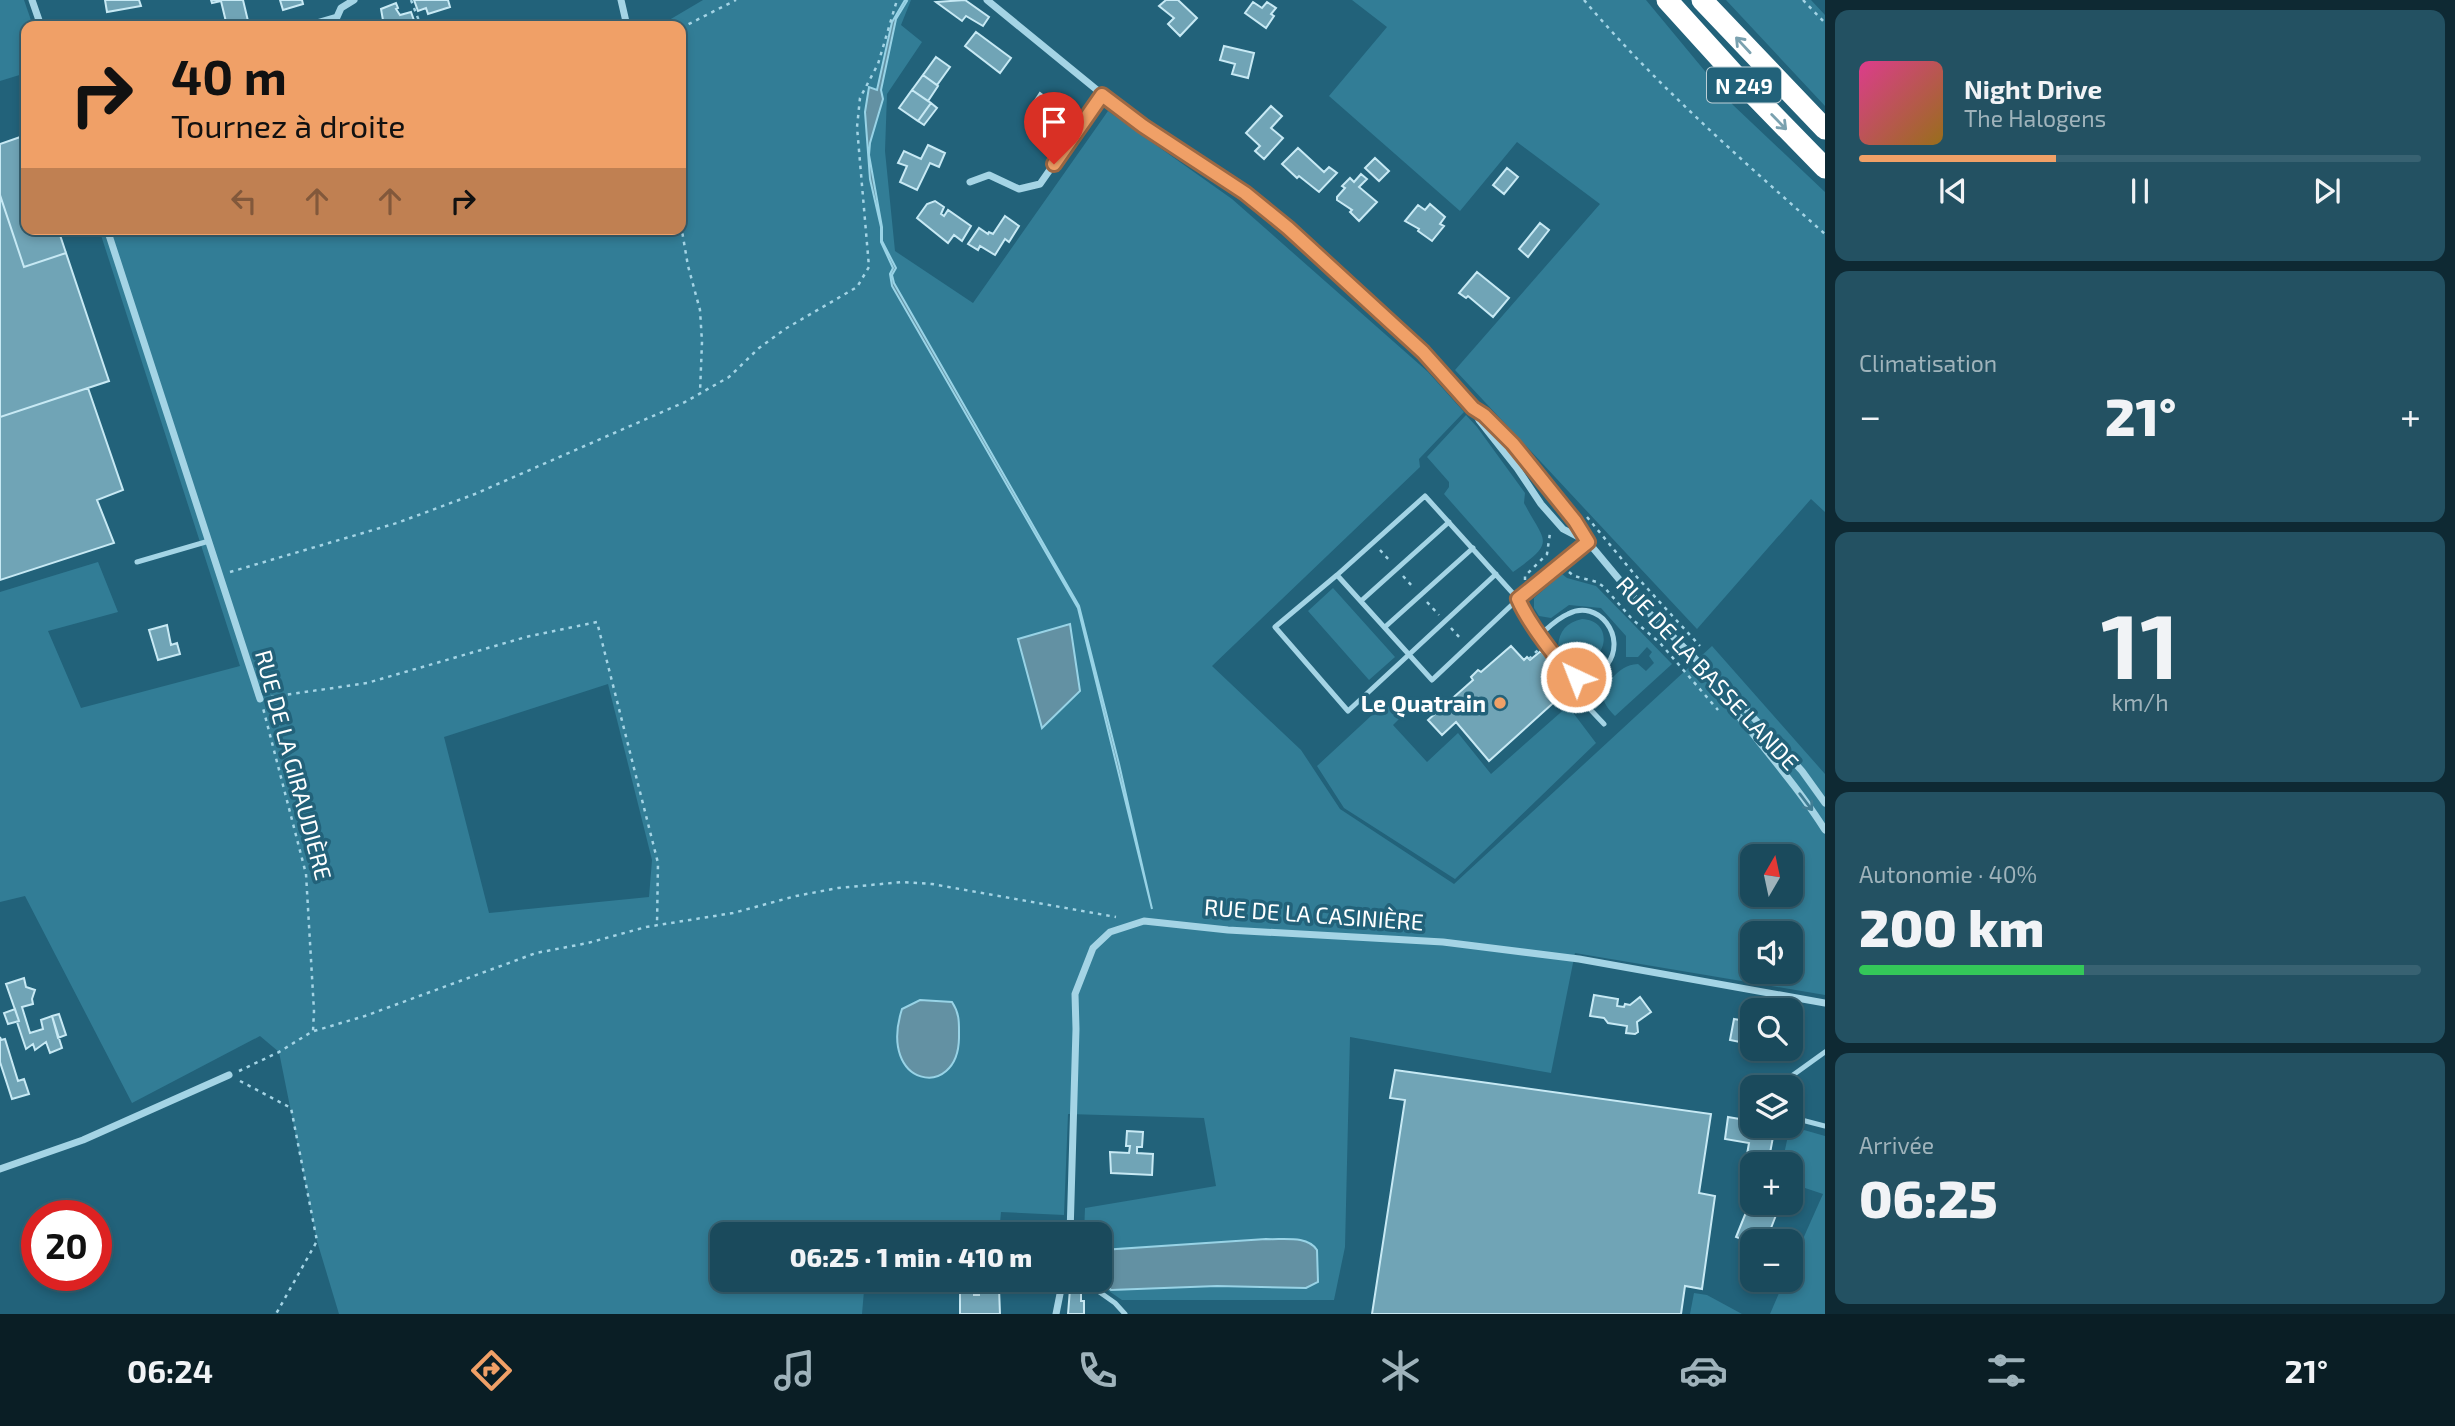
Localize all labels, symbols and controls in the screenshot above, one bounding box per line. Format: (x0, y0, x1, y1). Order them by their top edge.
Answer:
one-way arrow (1735, 37, 1752, 54)
text: 40 m (171, 46, 287, 105)
icon: right (56, 49, 147, 140)
road number: N 249 (1707, 68, 1781, 102)
text: Night Drive (1964, 73, 2102, 104)
pin (1024, 92, 1084, 164)
icon: arrive (1035, 103, 1073, 141)
text: The Halogens (1964, 104, 2106, 132)
text: Tournez à droite (171, 106, 405, 144)
one-way arrow (1771, 113, 1788, 130)
icon: previous (1934, 172, 1972, 210)
icon: pause (2121, 172, 2159, 210)
icon: next (2308, 172, 2346, 210)
icon: left (225, 182, 263, 220)
icon: ahead (298, 182, 336, 220)
icon: ahead (371, 182, 409, 220)
icon: right (444, 182, 482, 220)
text: Climatisation (1859, 349, 1997, 377)
text: 21° (2105, 384, 2176, 446)
text: − (1859, 392, 1881, 438)
text: + (2400, 392, 2421, 438)
street label: RUE DE LA BASSE LANDE (1611, 570, 1805, 776)
text: 11 (2101, 588, 2179, 697)
position arrow (1539, 640, 1613, 714)
street label: RUE DE LA GIRAUDIÈRE (250, 647, 338, 883)
text: km/h (2111, 688, 2169, 716)
place label: Le Quatrain (1361, 689, 1486, 718)
marker: Le Quatrain (1492, 695, 1508, 711)
one-way arrow (1799, 793, 1814, 811)
north arrow (1740, 844, 1802, 906)
map controls (1740, 844, 1803, 1292)
text: Autonomie · 40% (1859, 860, 2037, 888)
street label: RUE DE LA CASINIÈRE (1203, 892, 1425, 936)
text: 200 km (1859, 895, 2044, 957)
button: sound (1740, 921, 1803, 984)
button: search (1740, 998, 1803, 1061)
button: layers (1740, 1075, 1803, 1138)
text: Arrivée (1859, 1131, 1934, 1159)
button: + (1740, 1152, 1803, 1215)
text: 06:25 (1859, 1166, 1998, 1228)
speed limit sign: 20 (21, 1200, 112, 1291)
button: − (1740, 1229, 1803, 1292)
text: 06:25 · 1 min · 410 m (790, 1241, 1032, 1272)
icon: directions (467, 1346, 516, 1395)
icon: music (770, 1346, 819, 1395)
icon: phone (1073, 1346, 1122, 1395)
icon: climate (1376, 1346, 1425, 1395)
icon: car (1679, 1346, 1728, 1395)
icon: filters (1982, 1346, 2031, 1395)
text: 06:24 (127, 1351, 213, 1389)
text: 21° (2285, 1351, 2328, 1389)

